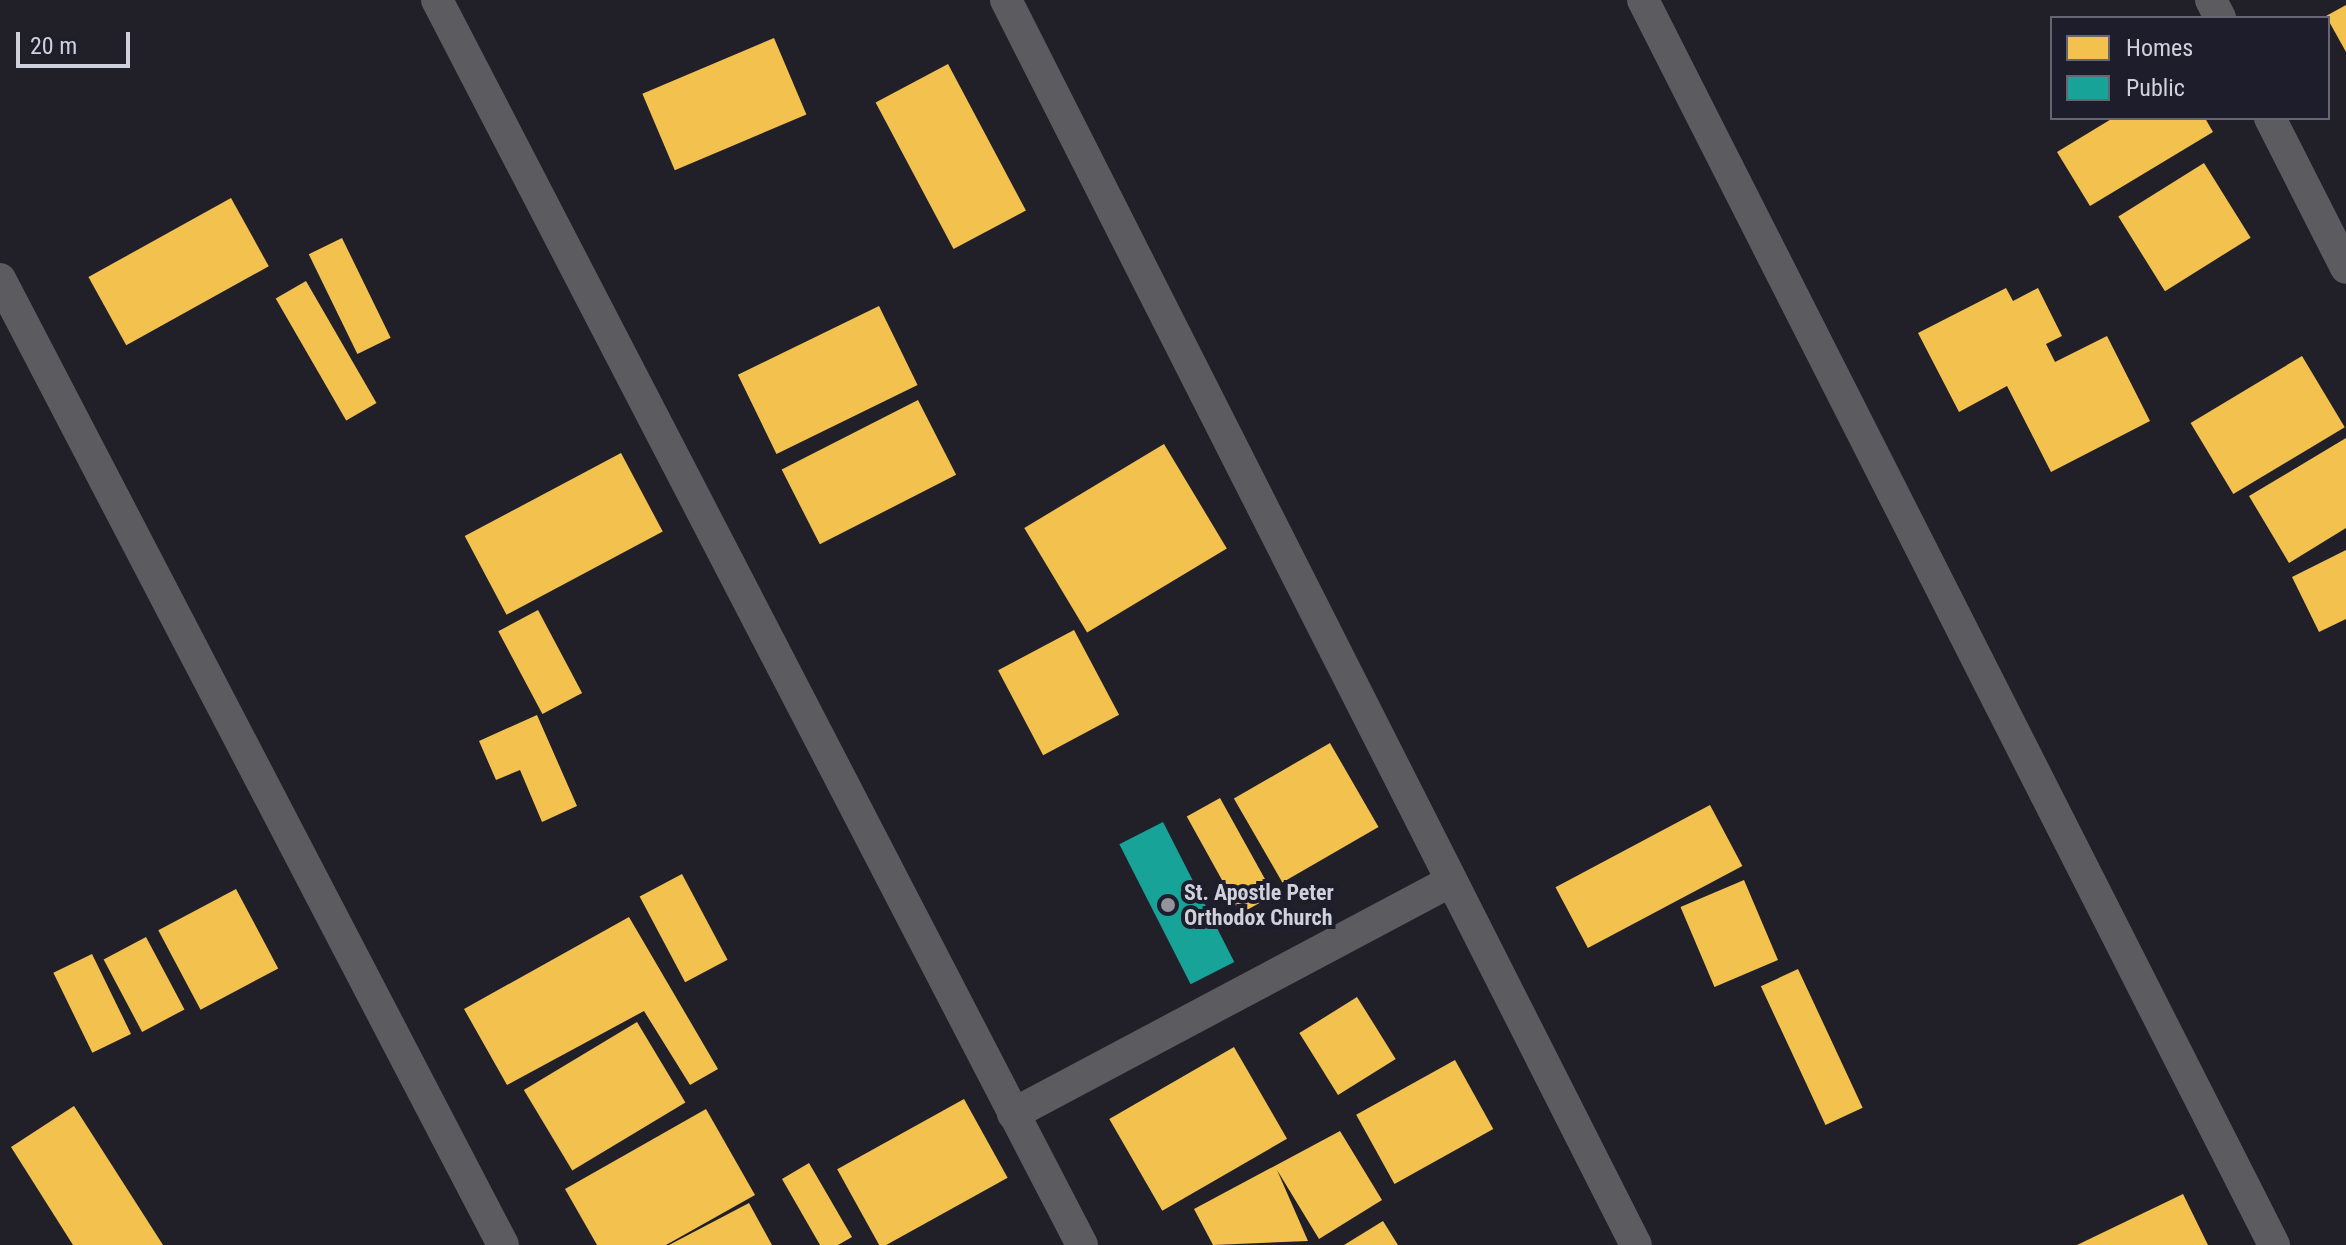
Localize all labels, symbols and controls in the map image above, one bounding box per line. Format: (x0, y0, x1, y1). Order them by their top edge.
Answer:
scale bar (20, 16, 134, 66)
legend (2050, 16, 2330, 120)
text: 20 m (30, 32, 77, 60)
text: Homes (2126, 34, 2193, 62)
text: Public (2126, 74, 2185, 102)
place label: St. Apostle Peter Orthodox Church (1184, 879, 1334, 930)
marker: St. Apostle Peter Orthodox Church (1159, 896, 1177, 914)

